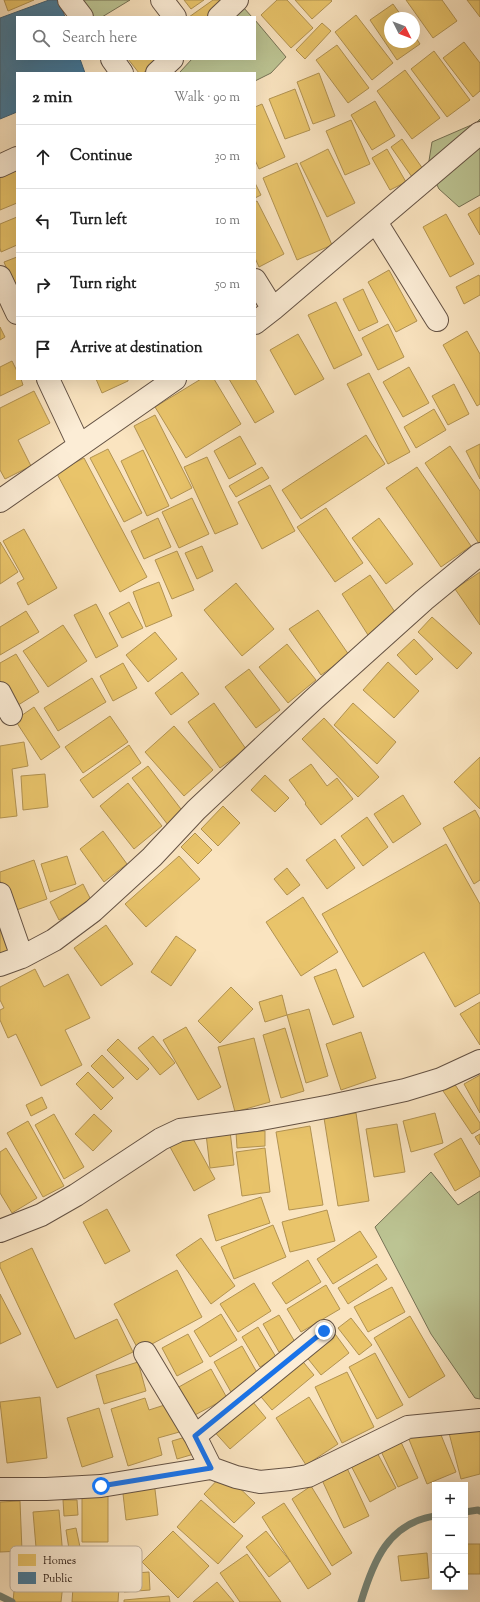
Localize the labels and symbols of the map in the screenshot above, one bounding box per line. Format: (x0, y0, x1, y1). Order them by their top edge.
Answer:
north arrow (384, 12, 420, 48)
route end (315, 1322, 333, 1340)
route start (92, 1477, 110, 1495)
legend (10, 1546, 142, 1592)
text: Homes (43, 1553, 76, 1569)
text: Public (43, 1571, 72, 1587)

